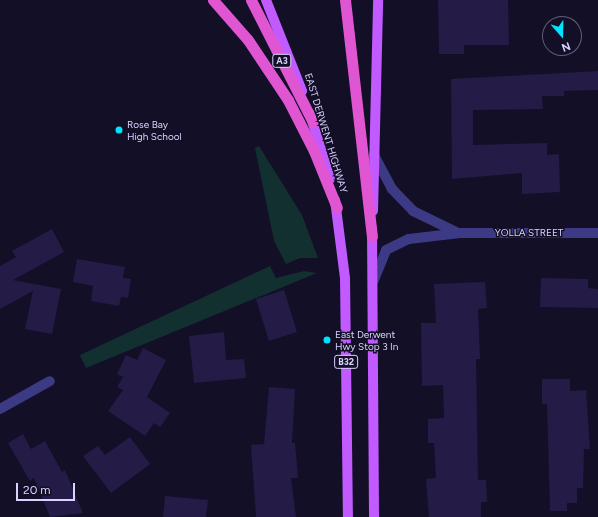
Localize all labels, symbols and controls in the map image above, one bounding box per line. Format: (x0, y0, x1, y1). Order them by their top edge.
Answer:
north arrow (542, 16, 582, 56)
text: N (560, 39, 572, 54)
road number: A3 (272, 54, 292, 68)
street label: EAST DERWENT HIGHWAY (302, 72, 350, 194)
place label: Rose Bay High School (127, 118, 182, 142)
marker: Rose Bay High School (114, 125, 124, 135)
street label: YOLLA STREET (495, 227, 563, 239)
place label: East Derwent Hwy Stop 3 In (335, 328, 398, 352)
marker: East Derwent Hwy Stop 3 In (322, 335, 332, 345)
road number: B32 (334, 355, 358, 369)
scale bar (18, 475, 77, 501)
text: 20 m (23, 483, 51, 497)

